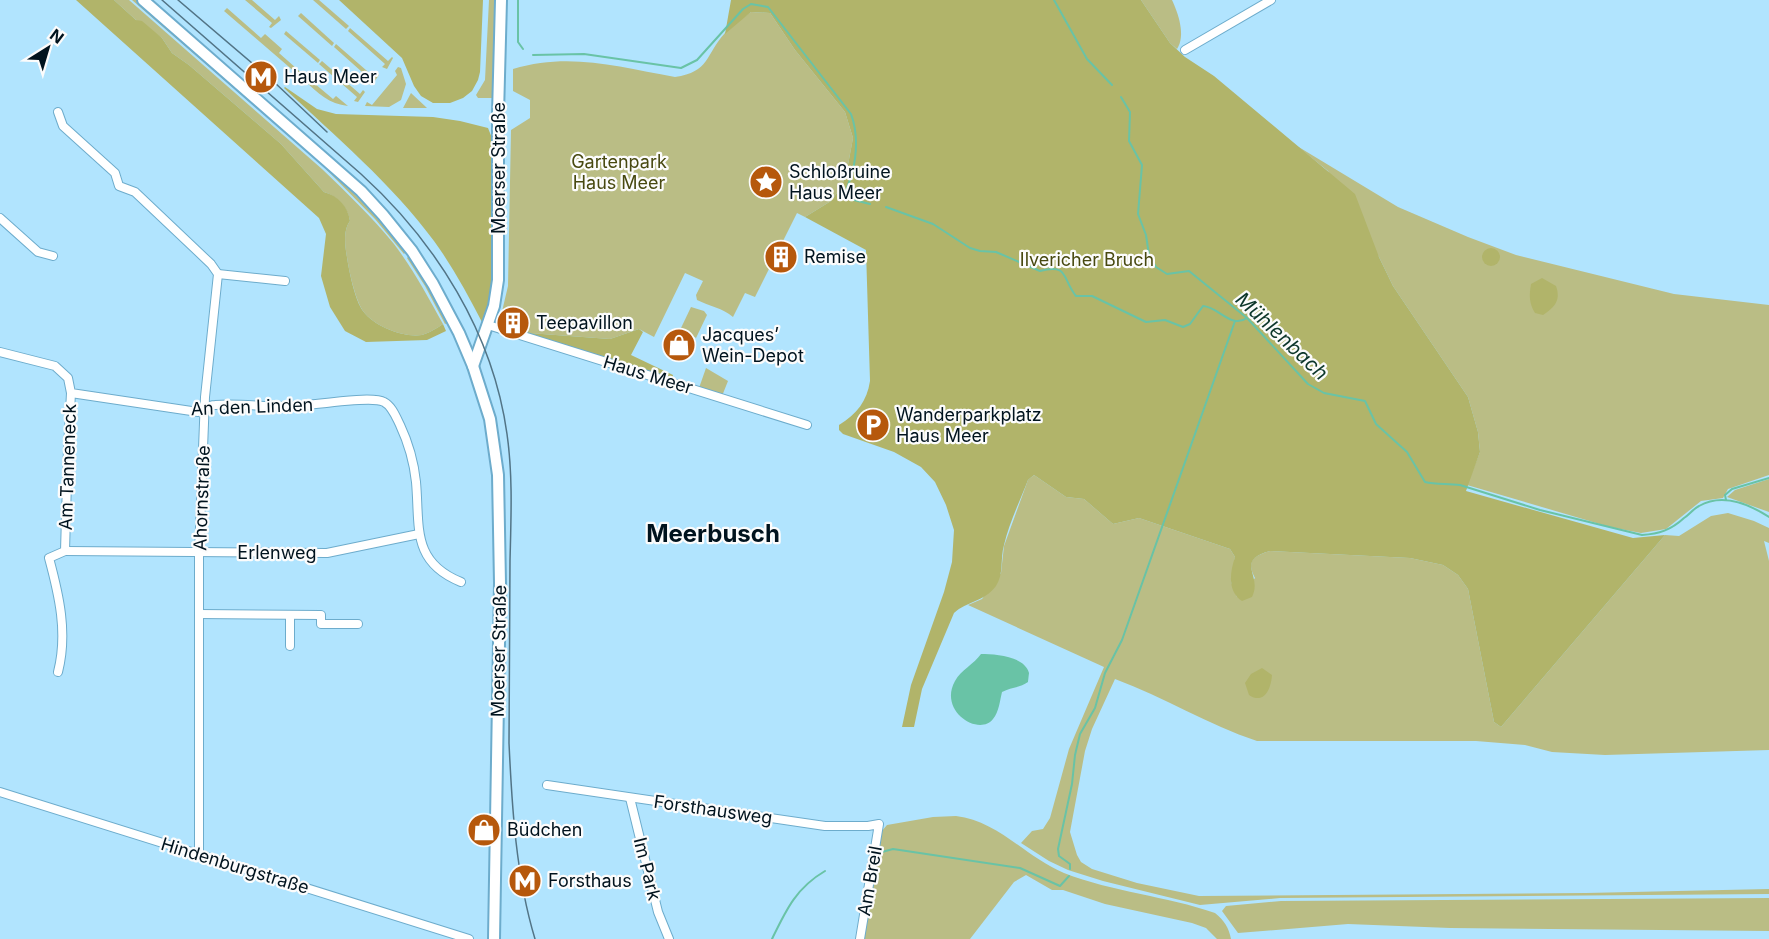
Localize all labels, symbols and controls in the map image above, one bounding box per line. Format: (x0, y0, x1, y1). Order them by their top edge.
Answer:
north arrow (18, 18, 78, 78)
text: N (46, 24, 68, 48)
metro station icon: Haus Meer (243, 59, 279, 95)
place label: Haus Meer (284, 66, 377, 87)
street label: Moerser Straße (488, 102, 509, 234)
park label: Gartenpark Haus Meer (571, 151, 667, 193)
place label: Schloßruine Haus Meer (789, 161, 891, 203)
place icon: Schloßruine Haus Meer (748, 164, 784, 200)
building icon: Remise (763, 239, 799, 275)
place label: Remise (804, 246, 866, 267)
park label: Ilvericher Bruch (1020, 249, 1154, 270)
water label: Mühlenbach (1231, 287, 1333, 385)
building icon: Teepavillon (495, 305, 531, 341)
place label: Teepavillon (536, 312, 633, 333)
place label: Jacques’ Wein-Depot (702, 324, 804, 366)
shop icon: Jacques’ Wein-Depot (661, 327, 697, 363)
street label: Haus Meer (601, 351, 696, 398)
street label: An den Linden (190, 394, 314, 419)
street label: Am Tanneneck (55, 403, 80, 531)
place label: Wanderparkplatz Haus Meer (896, 404, 1042, 446)
parking icon: Wanderparkplatz Haus Meer (855, 407, 891, 443)
street label: Ahornstraße (189, 445, 214, 551)
district label: Meerbusch (646, 519, 780, 548)
street label: Erlenweg (237, 542, 317, 563)
street label: Moerser Straße (487, 585, 510, 717)
street label: Forsthausweg (652, 791, 774, 828)
shop icon: Büdchen (466, 812, 502, 848)
place label: Büdchen (507, 819, 583, 840)
street label: Hindenburgstraße (159, 833, 312, 898)
street label: Im Park (630, 835, 665, 903)
street label: Am Breil (853, 844, 886, 918)
metro station icon: Forsthaus (507, 863, 543, 899)
place label: Forsthaus (548, 870, 632, 891)

